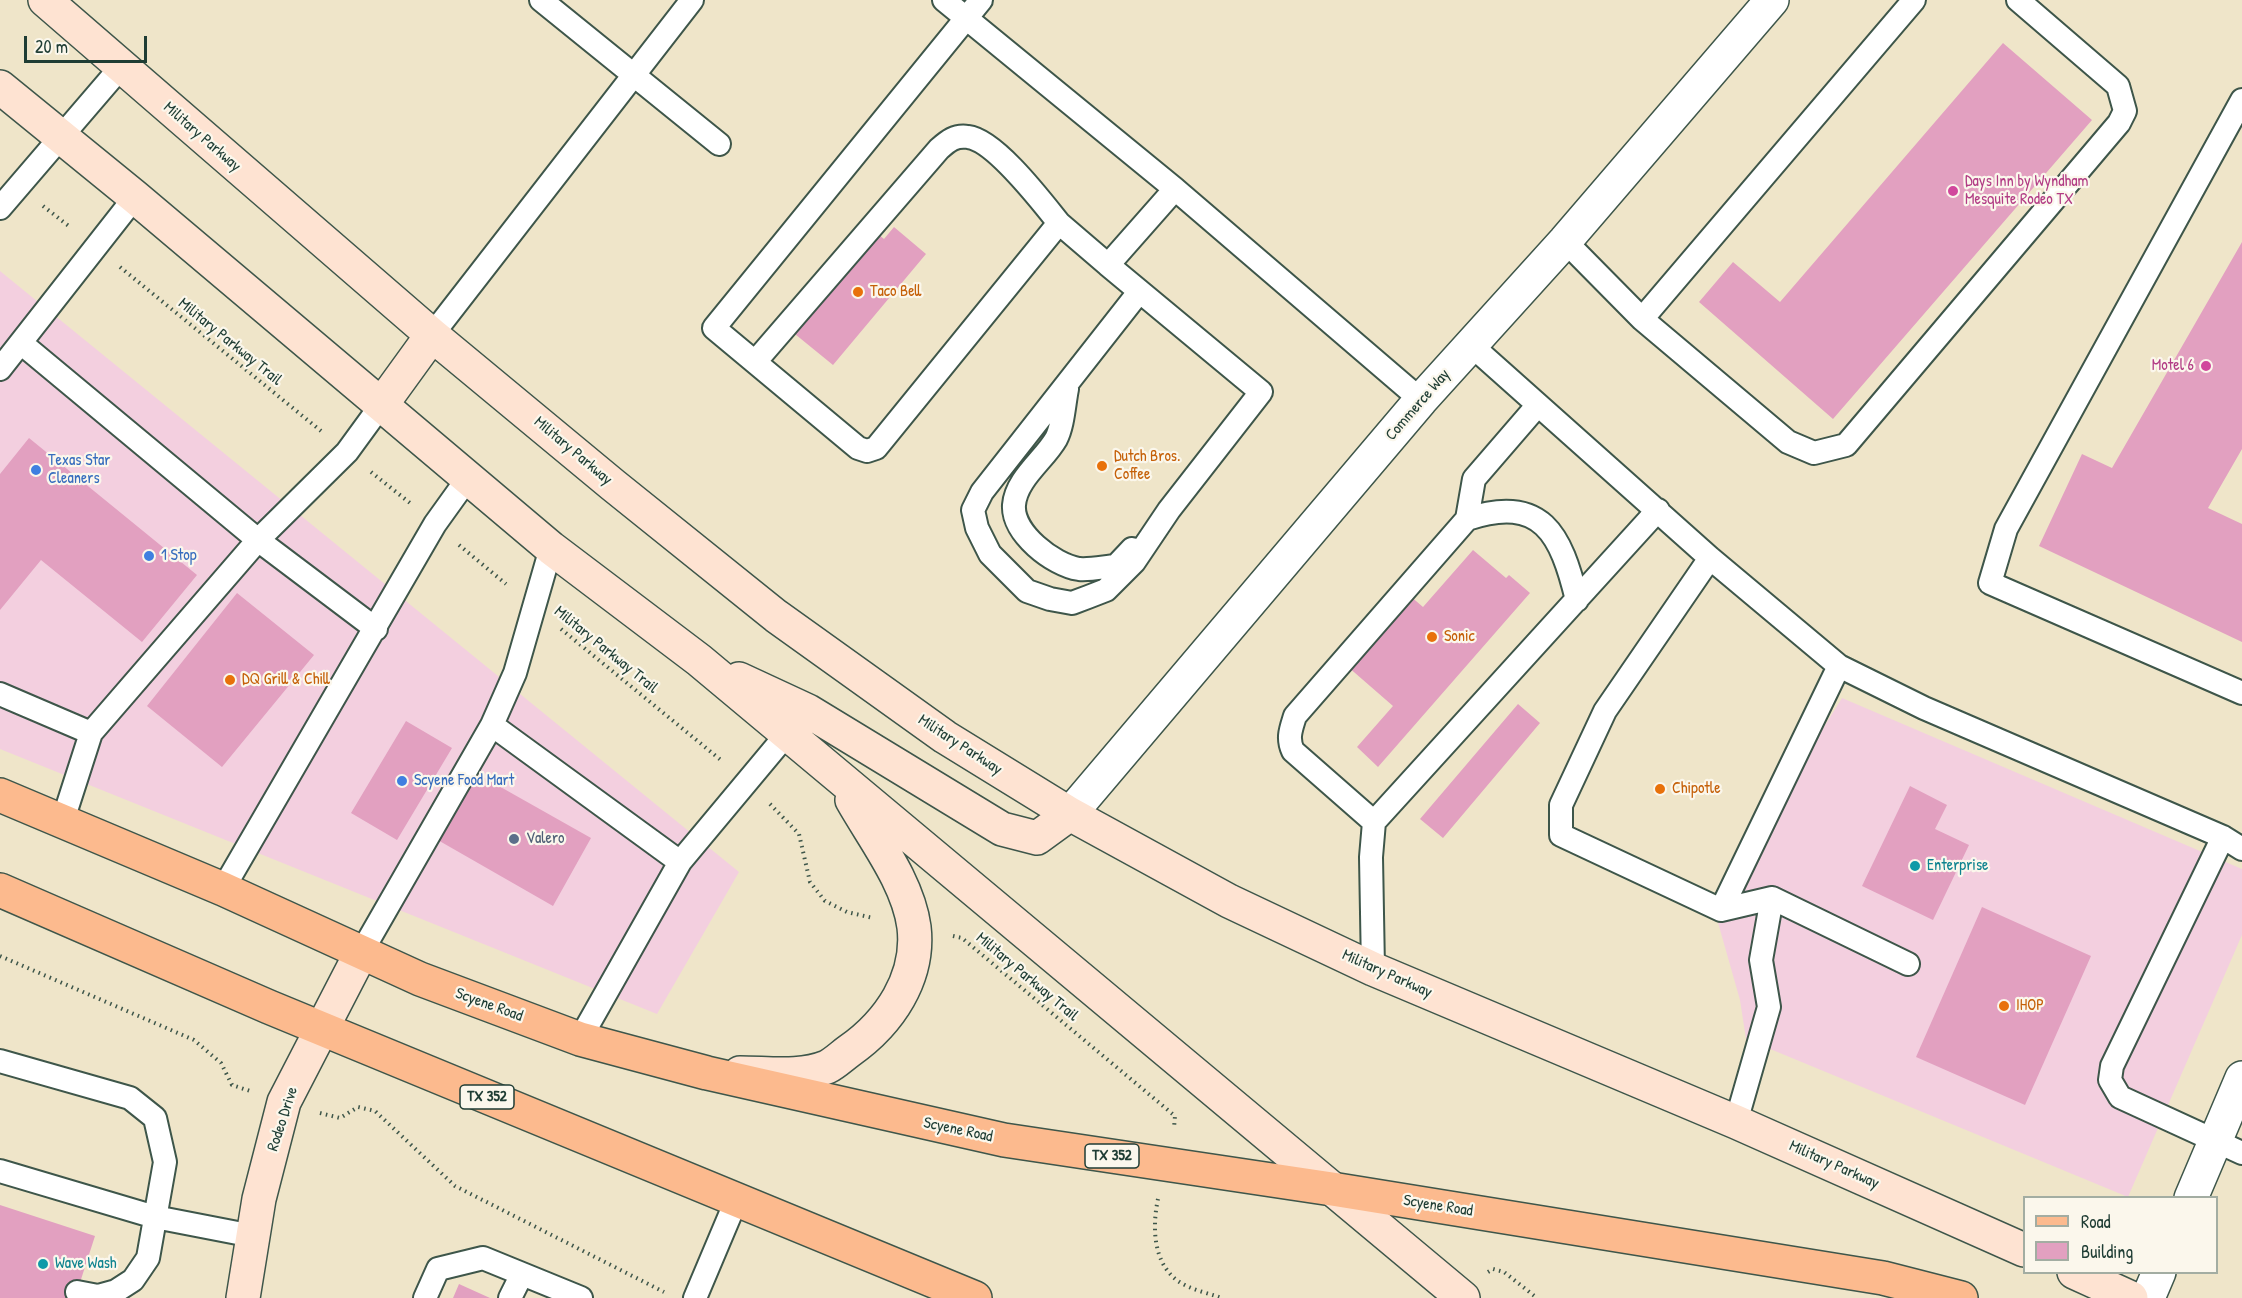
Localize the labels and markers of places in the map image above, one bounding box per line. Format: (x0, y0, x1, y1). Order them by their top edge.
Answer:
place label: Days Inn by Wyndham Mesquite Rodeo TX (1965, 172, 2088, 210)
marker: Days Inn by Wyndham Mesquite Rodeo TX (1946, 184, 1960, 198)
place label: Taco Bell (870, 282, 921, 302)
marker: Taco Bell (851, 285, 865, 299)
place label: Motel 6 (2152, 356, 2194, 376)
marker: Motel 6 (2199, 359, 2213, 373)
place label: Dutch Bros. Coffee (1114, 447, 1180, 485)
place label: Texas Star Cleaners (48, 451, 110, 489)
marker: Dutch Bros. Coffee (1095, 459, 1109, 473)
marker: Texas Star Cleaners (29, 463, 43, 477)
place label: 1 Stop (161, 546, 197, 566)
marker: 1 Stop (142, 549, 156, 563)
place label: Sonic (1444, 627, 1475, 647)
marker: Sonic (1425, 630, 1439, 644)
place label: DQ Grill & Chill (242, 670, 330, 690)
marker: DQ Grill & Chill (223, 673, 237, 687)
place label: Scyene Food Mart (414, 771, 514, 791)
marker: Scyene Food Mart (395, 774, 409, 788)
place label: Chipotle (1672, 779, 1720, 799)
marker: Chipotle (1653, 782, 1667, 796)
place label: Valero (526, 829, 564, 849)
marker: Valero (507, 832, 521, 846)
place label: Enterprise (1927, 856, 1988, 876)
marker: Enterprise (1908, 859, 1922, 873)
place label: IHOP (2016, 996, 2044, 1016)
marker: IHOP (1997, 999, 2011, 1013)
place label: Wave Wash (55, 1254, 117, 1274)
marker: Wave Wash (36, 1257, 50, 1271)

